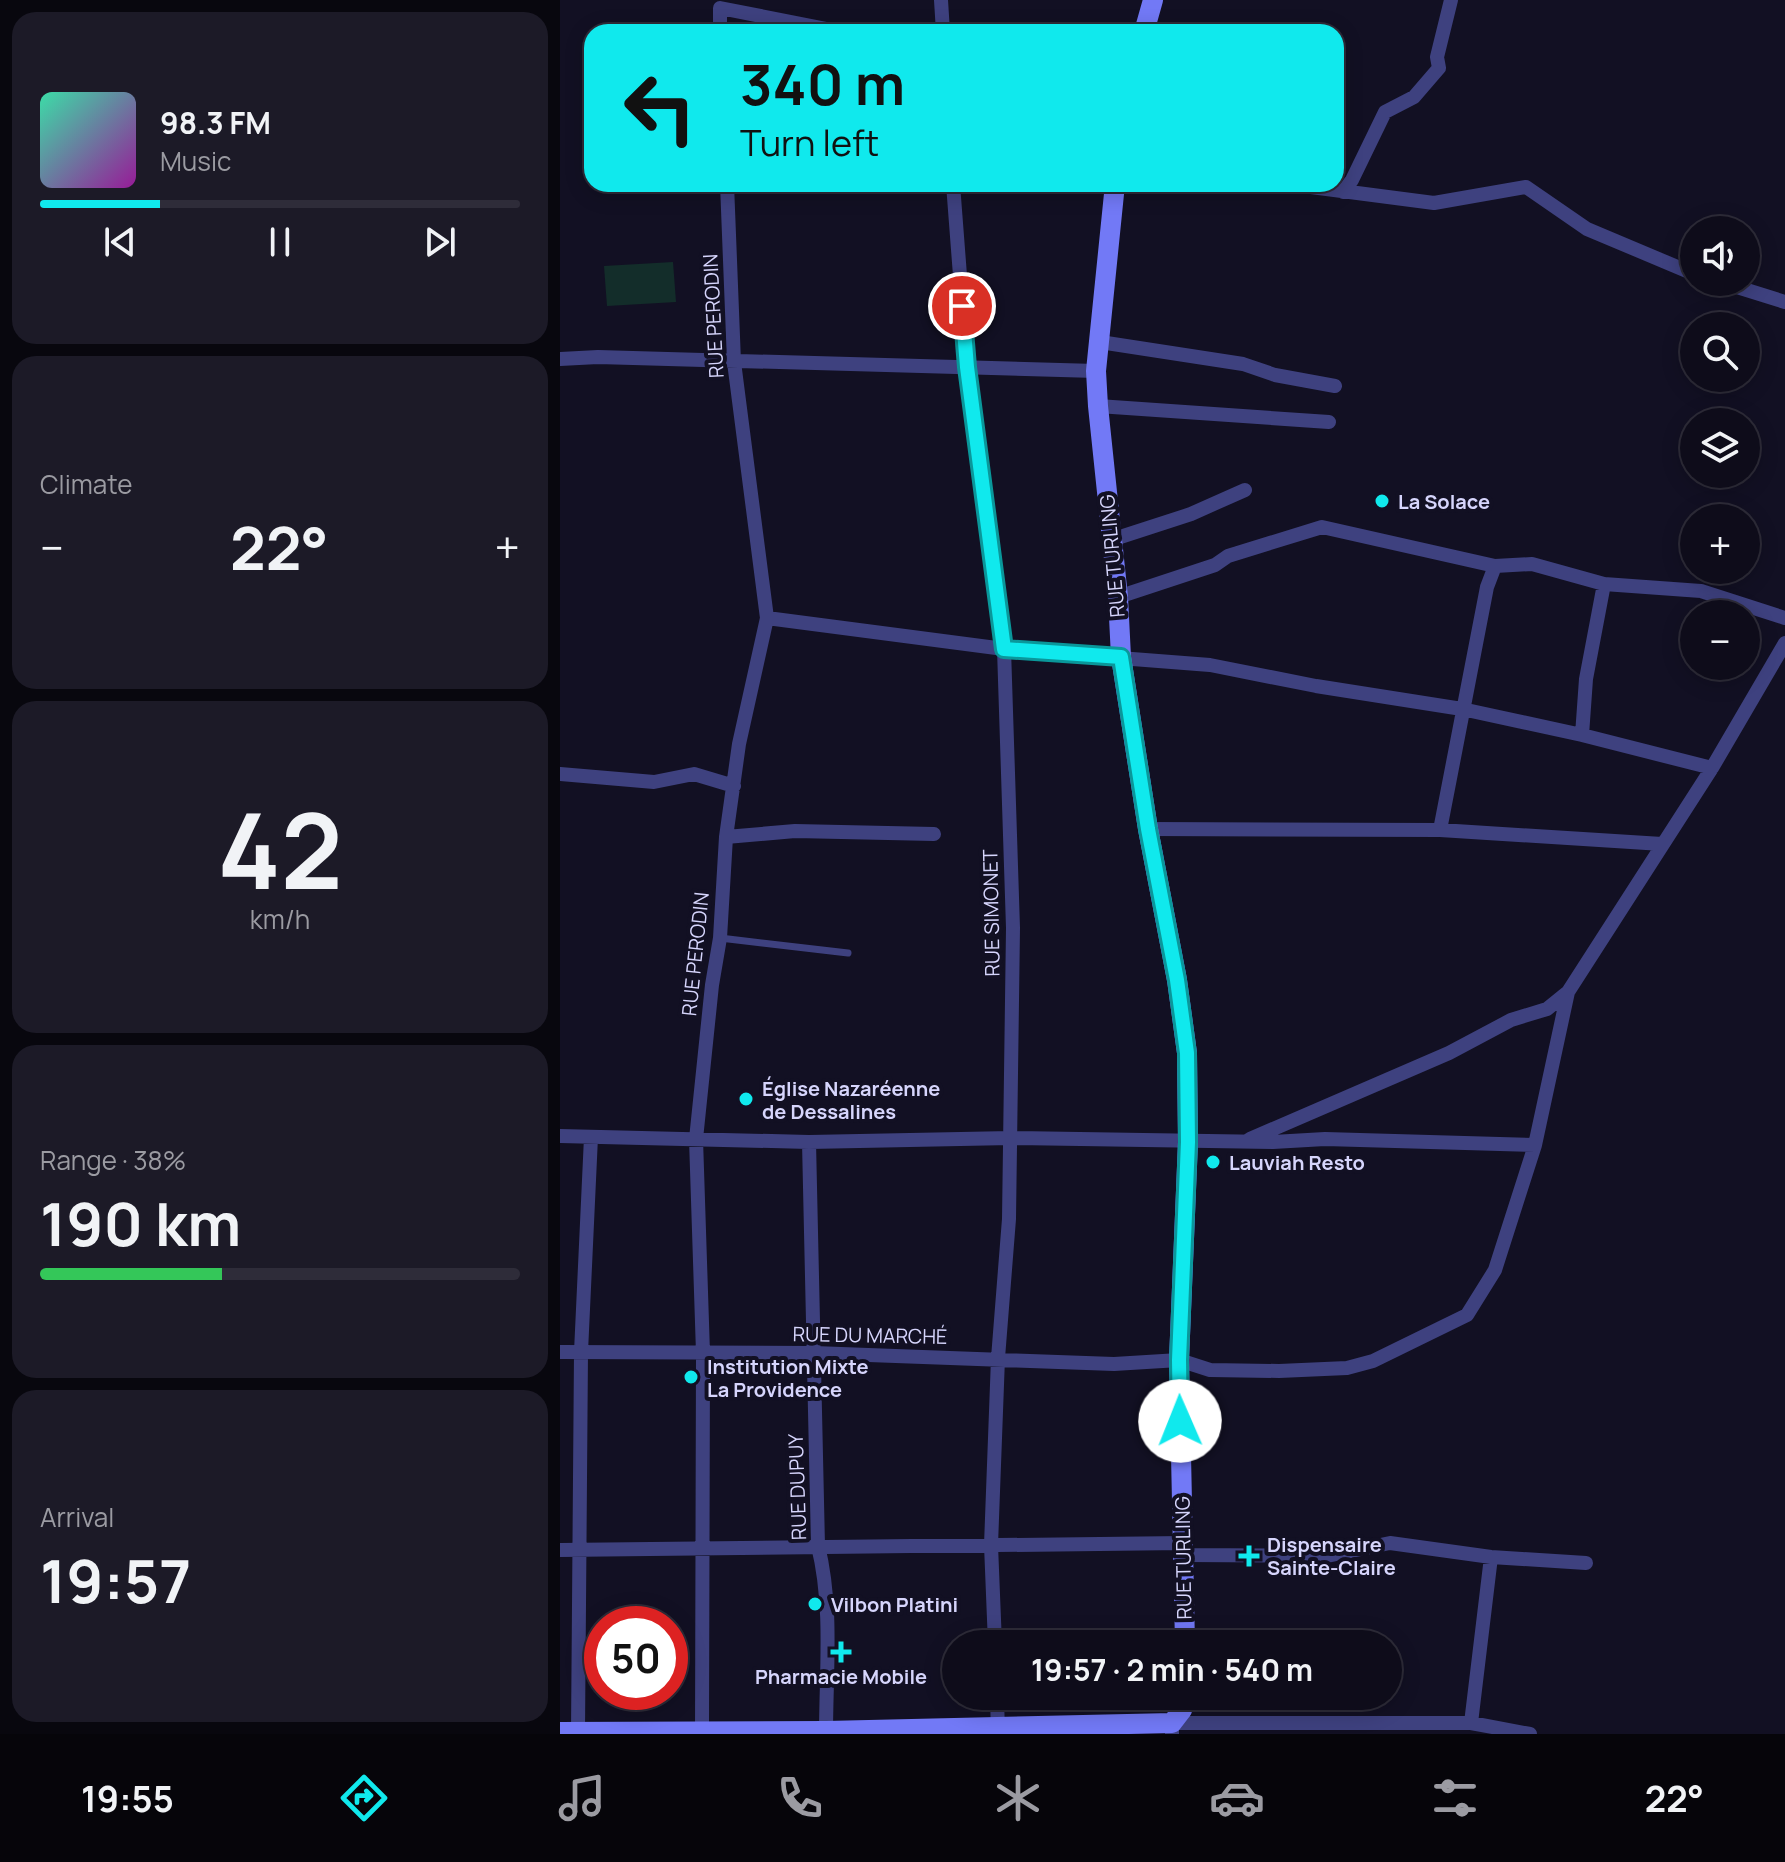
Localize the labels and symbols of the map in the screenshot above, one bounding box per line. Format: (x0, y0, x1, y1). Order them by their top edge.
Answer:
street label: RUE PERODIN (696, 253, 730, 379)
pin (928, 272, 996, 340)
place label: La Solace (1398, 488, 1490, 515)
marker: La Solace (1373, 492, 1391, 510)
street label: RUE TURLING (1093, 493, 1131, 619)
street label: RUE SIMONET (976, 849, 1006, 977)
street label: RUE PERODIN (675, 891, 715, 1017)
place label: Église Nazaréenne de Dessalines (762, 1075, 940, 1125)
marker: Église Nazaréenne de Dessalines (737, 1090, 755, 1108)
place label: Lauviah Resto (1229, 1149, 1365, 1176)
marker: Lauviah Resto (1204, 1153, 1222, 1171)
street label: RUE DU MARCHÉ (792, 1320, 948, 1350)
place label: Institution Mixte La Providence (707, 1353, 868, 1403)
marker: Institution Mixte La Providence (682, 1368, 700, 1386)
position arrow (1138, 1379, 1222, 1463)
street label: RUE DUPUY (782, 1432, 812, 1541)
street label: RUE TURLING (1168, 1496, 1198, 1620)
place label: Dispensaire Sainte-Claire (1267, 1531, 1396, 1581)
marker: Dispensaire Sainte-Claire (1238, 1545, 1260, 1567)
place label: Vilbon Platini (831, 1591, 958, 1618)
marker: Vilbon Platini (806, 1595, 824, 1613)
speed limit sign: 50 (584, 1606, 688, 1710)
marker: Pharmacie Mobile (832, 1643, 850, 1661)
place label: Pharmacie Mobile (755, 1663, 927, 1690)

